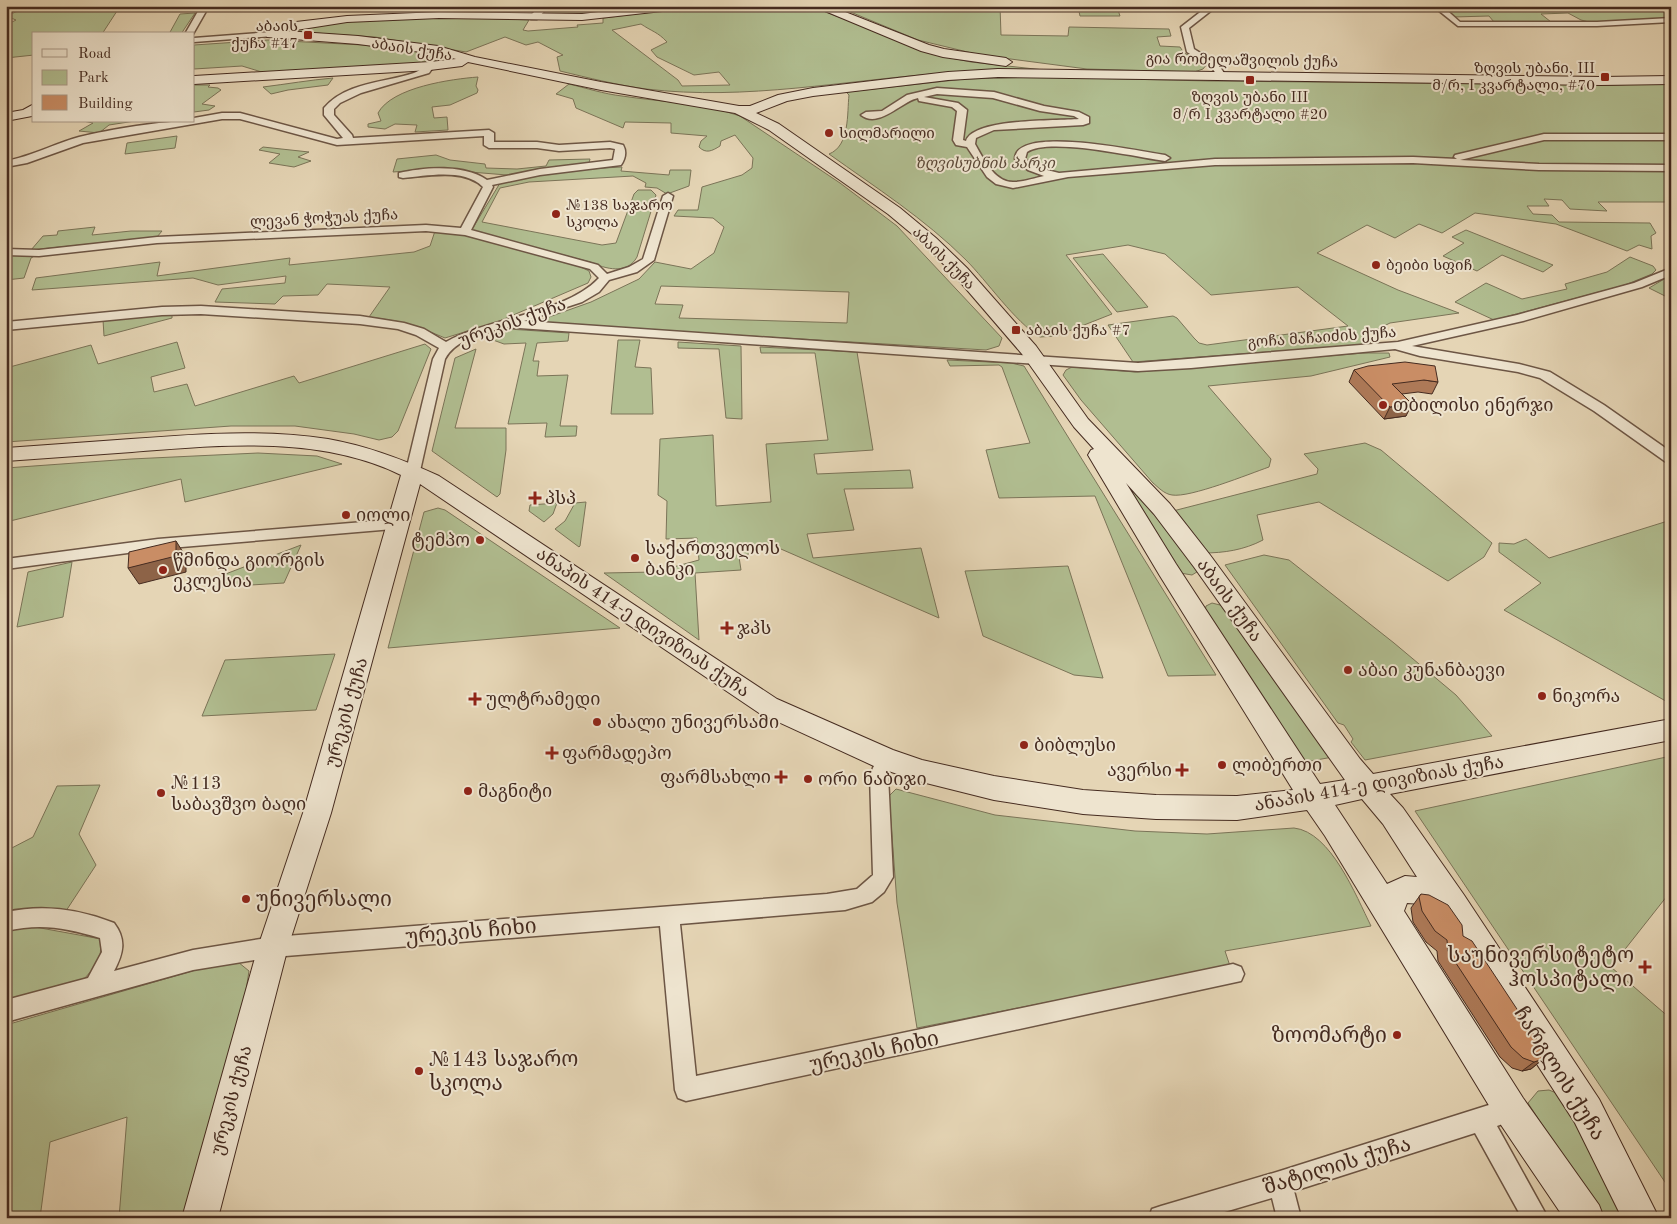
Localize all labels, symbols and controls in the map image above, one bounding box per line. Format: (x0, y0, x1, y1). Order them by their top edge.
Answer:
place label: აბაის ქუჩა #47 (231, 20, 298, 52)
marker: აბაის ქუჩა #47 (302, 29, 314, 41)
legend (32, 32, 195, 122)
street label: აბაის ქუჩა (370, 37, 453, 64)
text: Road (78, 47, 112, 62)
street label: გია რომელაშვილის ქუჩა (1146, 52, 1338, 71)
place label: ზღვის უბანი, III მ/რ, I კვარტალი, #70 (1432, 61, 1595, 94)
text: Park (78, 71, 109, 86)
marker: ზღვის უბანი, III მ/რ, I კვარტალი, #70 (1599, 71, 1611, 83)
marker: ზღვის უბანი III მ/რ I კვარტალი #20 (1244, 74, 1256, 86)
place label: ზღვის უბანი III მ/რ I კვარტალი #20 (1173, 90, 1327, 123)
text: Building (78, 97, 133, 112)
marker: სილმარილი (823, 127, 835, 139)
place label: სილმარილი (839, 127, 935, 142)
park label: ზღვისუბნის პარკი (915, 156, 1056, 172)
place label: №138 საჯარო სკოლა (566, 199, 673, 231)
street label: ლევან ჭოჭუას ქუჩა (250, 207, 399, 231)
marker: №138 საჯარო სკოლა (550, 208, 562, 220)
street label: აბაის ქუჩა (909, 225, 977, 293)
marker: ბეიბი სფიჩ (1370, 259, 1382, 271)
place label: ბეიბი სფიჩ (1386, 259, 1472, 274)
street label: ურეკის ქუჩა (456, 295, 569, 352)
marker: აბაის ქუჩა #7 (1010, 324, 1022, 336)
place label: აბაის ქუჩა #7 (1026, 324, 1130, 339)
street label: გოჩა მაჩაიძის ქუჩა (1247, 326, 1397, 351)
place label: თბილისი ენერჯი (1393, 396, 1554, 416)
marker: თბილისი ენერჯი (1377, 399, 1389, 411)
place label: პსპ (545, 490, 576, 508)
marker: პსპ (529, 492, 541, 504)
place label: იოლი (356, 507, 410, 526)
marker: იოლი (340, 509, 352, 521)
place label: ტემპო (411, 532, 470, 551)
marker: ტემპო (474, 534, 486, 546)
place label: საქართველოს ბანკი (645, 540, 780, 580)
street label: ანაპის 414-ე დივიზიას ქუჩა (532, 544, 753, 702)
place label: წმინდა გიორგის ეკლესია (173, 551, 325, 592)
marker: საქართველოს ბანკი (629, 552, 641, 564)
street label: აბაის ქუჩა (1192, 556, 1265, 646)
marker: წმინდა გიორგის ეკლესია (157, 564, 169, 576)
place label: ჯპს (737, 620, 771, 639)
marker: ჯპს (721, 622, 733, 634)
street label: ურეკის ქუჩა (323, 656, 372, 769)
place label: აბაი კუნანბაევი (1358, 661, 1505, 681)
marker: აბაი კუნანბაევი (1342, 664, 1354, 676)
place label: ნიკორა (1552, 687, 1620, 707)
marker: ნიკორა (1536, 690, 1548, 702)
place label: ულტრამედი (486, 691, 600, 710)
marker: ულტრამედი (468, 692, 482, 706)
place label: ახალი უნივერსამი (607, 713, 779, 733)
marker: ახალი უნივერსამი (591, 716, 603, 728)
place label: ბიბლუსი (1034, 737, 1116, 756)
marker: ბიბლუსი (1018, 739, 1030, 751)
place label: ფარმადეპო (562, 745, 672, 764)
marker: ფარმადეპო (546, 747, 558, 759)
street label: ანაპის 414-ე დივიზიას ქუჩა (1253, 752, 1505, 816)
place label: ლიბერთი (1232, 757, 1322, 776)
marker: ლიბერთი (1216, 759, 1228, 771)
place label: ავერსი (1107, 762, 1172, 781)
marker: ავერსი (1176, 764, 1188, 776)
place label: ფარმსახლი (660, 769, 771, 788)
place label: ორი ნაბიჯი (818, 770, 927, 790)
marker: ფარმსახლი (775, 771, 787, 783)
marker: ორი ნაბიჯი (802, 773, 814, 785)
place label: №113 საბავშვო ბაღი (171, 775, 306, 815)
place label: მაგნიტი (478, 782, 552, 802)
marker: მაგნიტი (462, 785, 474, 797)
marker: №113 საბავშვო ბაღი (155, 787, 167, 799)
place label: უნივერსალი (256, 888, 392, 912)
marker: უნივერსალი (240, 893, 252, 905)
street label: ურეკის ჩიხი (405, 915, 538, 950)
place label: საუნივერსიტეტო ჰოსპიტალი (1448, 944, 1634, 992)
marker: საუნივერსიტეტო ჰოსპიტალი (1638, 960, 1652, 974)
street label: ჩარგლის ქუჩა (1508, 1003, 1609, 1145)
place label: ზოომარტი (1272, 1025, 1387, 1048)
street label: ურეკის ჩიხი (808, 1028, 941, 1077)
marker: ზოომარტი (1391, 1029, 1403, 1041)
street label: ურეკის ქუჩა (209, 1043, 256, 1157)
place label: №143 საჯარო სკოლა (429, 1049, 578, 1096)
marker: №143 საჯარო სკოლა (413, 1065, 425, 1077)
street label: შატილის ქუჩა (1261, 1133, 1414, 1200)

